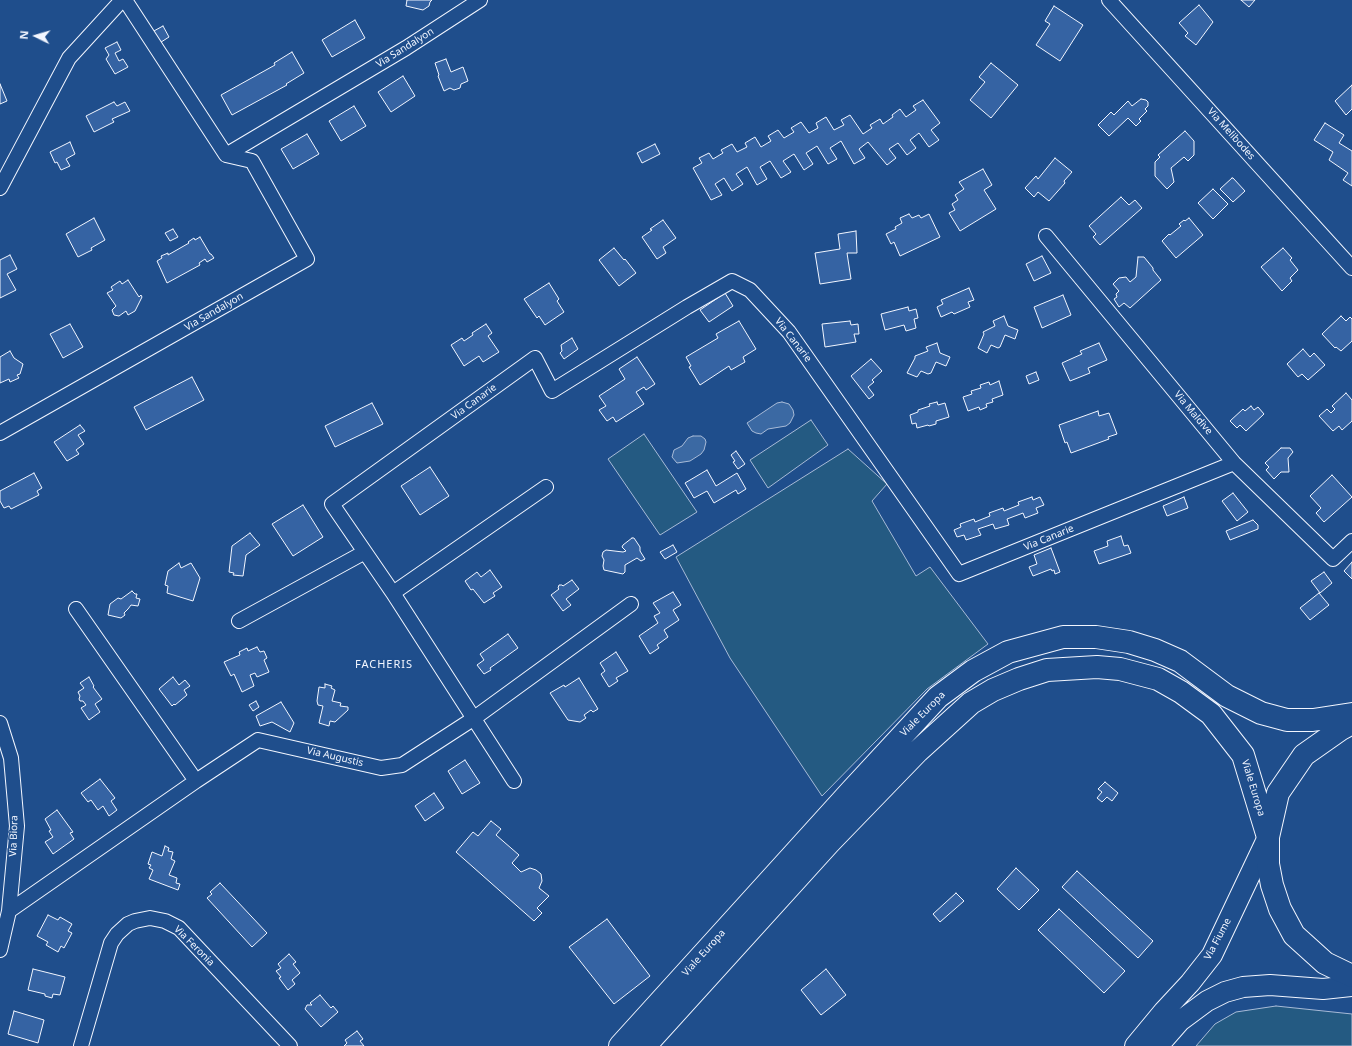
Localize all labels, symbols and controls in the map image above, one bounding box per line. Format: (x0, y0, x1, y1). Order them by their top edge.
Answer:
north arrow (16, 16, 56, 56)
street label: Via Sandalyon (374, 25, 436, 71)
text: N (16, 30, 31, 40)
street label: Via Melibodes (1205, 106, 1257, 162)
street label: Via Sandalyon (183, 290, 245, 334)
street label: Via Canarie (772, 315, 814, 365)
street label: Via Canarie (449, 382, 499, 422)
street label: Via Maldive (1171, 389, 1215, 437)
street label: Via Canarie (1022, 523, 1076, 553)
district label: FACHERIS (355, 658, 413, 672)
street label: Viale Europa (898, 689, 948, 739)
street label: Via Augustis (306, 745, 364, 769)
street label: Viale Europa (1239, 758, 1267, 818)
street label: Via Biora (7, 815, 21, 857)
street label: Via Fiume (1202, 916, 1234, 962)
street label: Via Feronia (171, 923, 217, 969)
street label: Viale Europa (680, 927, 728, 979)

